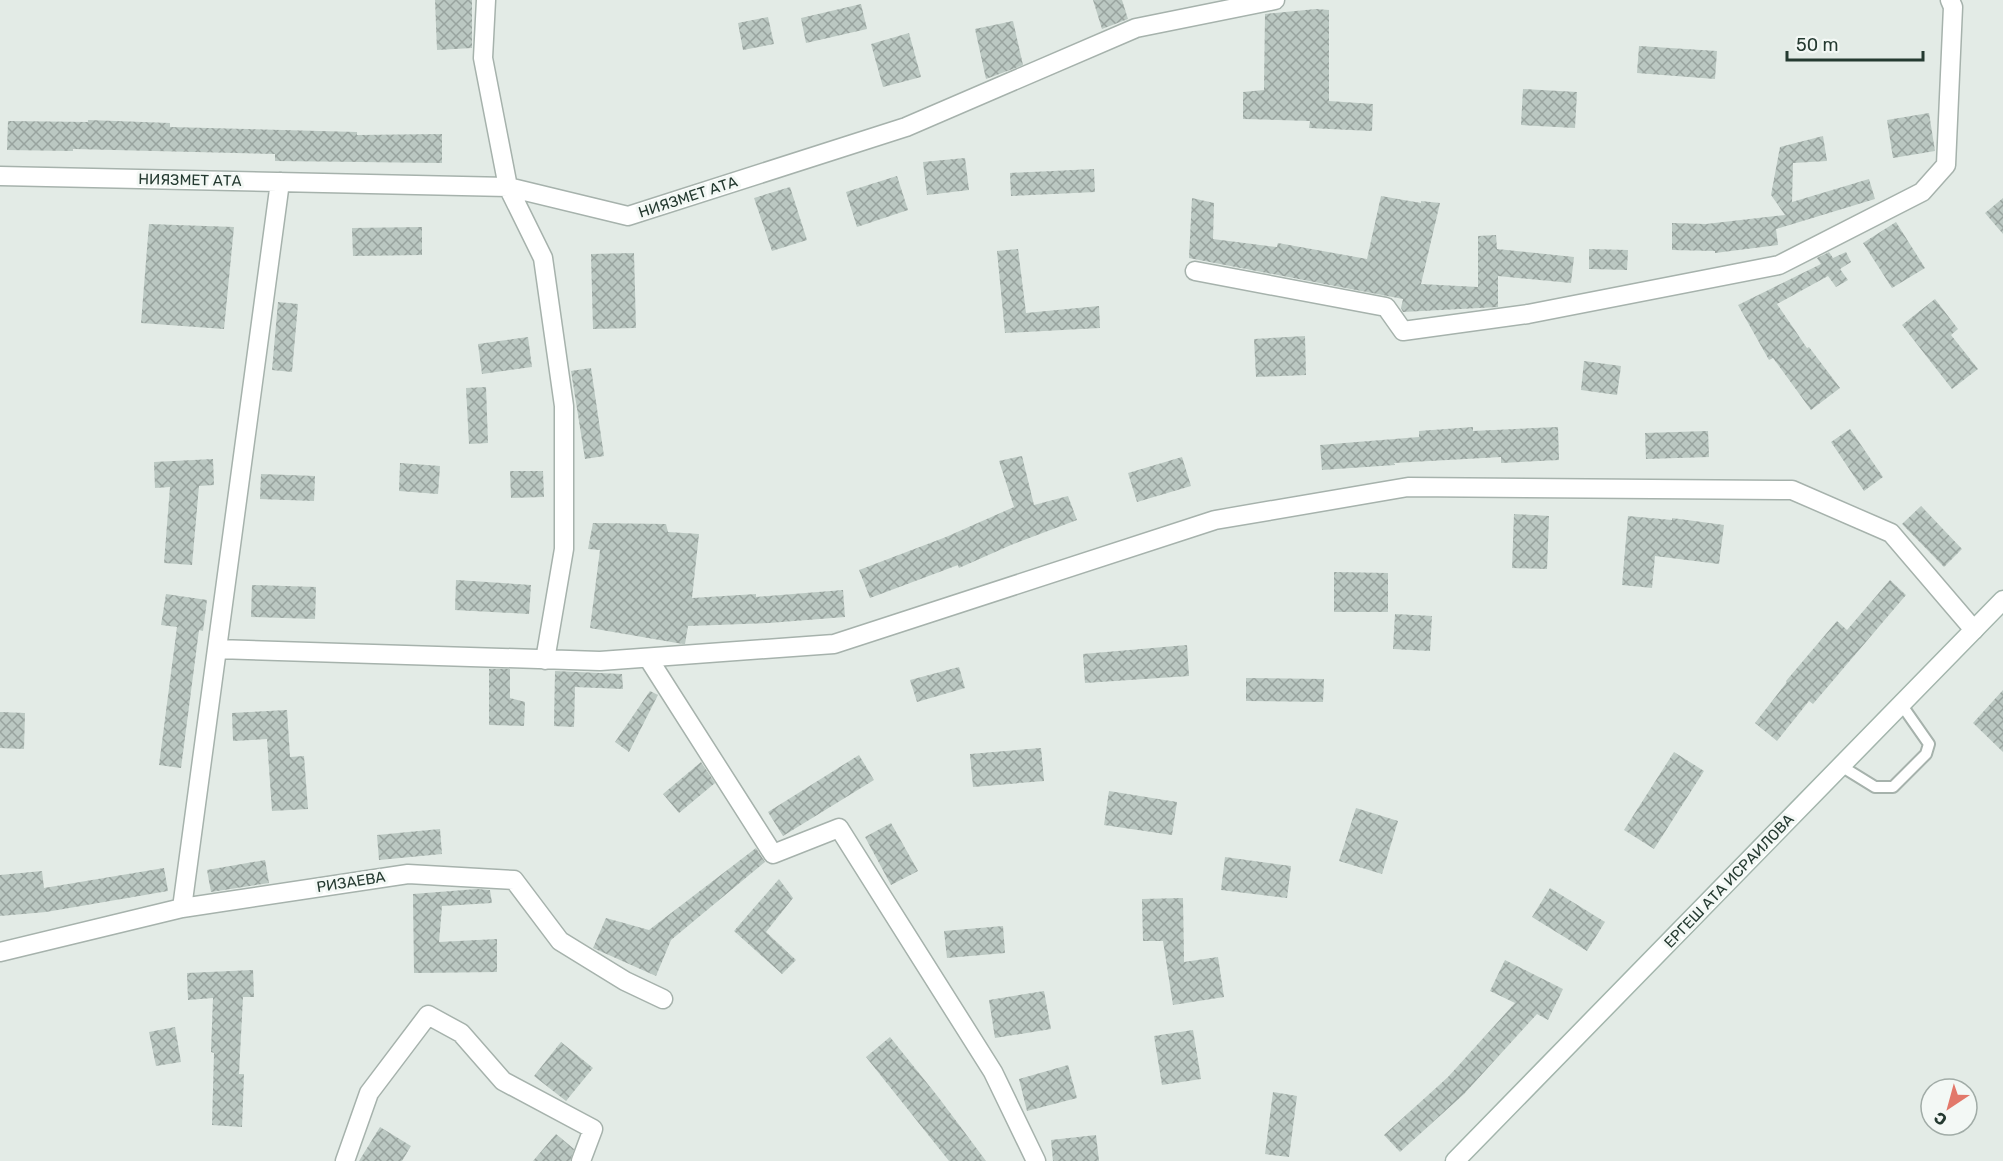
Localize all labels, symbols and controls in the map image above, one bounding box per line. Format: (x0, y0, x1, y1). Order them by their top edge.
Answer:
scale bar (1787, 24, 1924, 62)
text: 50 m (1796, 34, 1839, 56)
street label: НИЯЗМЕТ АТА (138, 170, 242, 190)
street label: НИЯЗМЕТ АТА (636, 172, 740, 222)
street label: ЕРГЕШ АТА ИСРАИЛОВА (1660, 810, 1798, 952)
street label: РИЗАЕВА (315, 868, 387, 896)
north arrow (1919, 1077, 1979, 1137)
text: С (1930, 1108, 1951, 1130)

